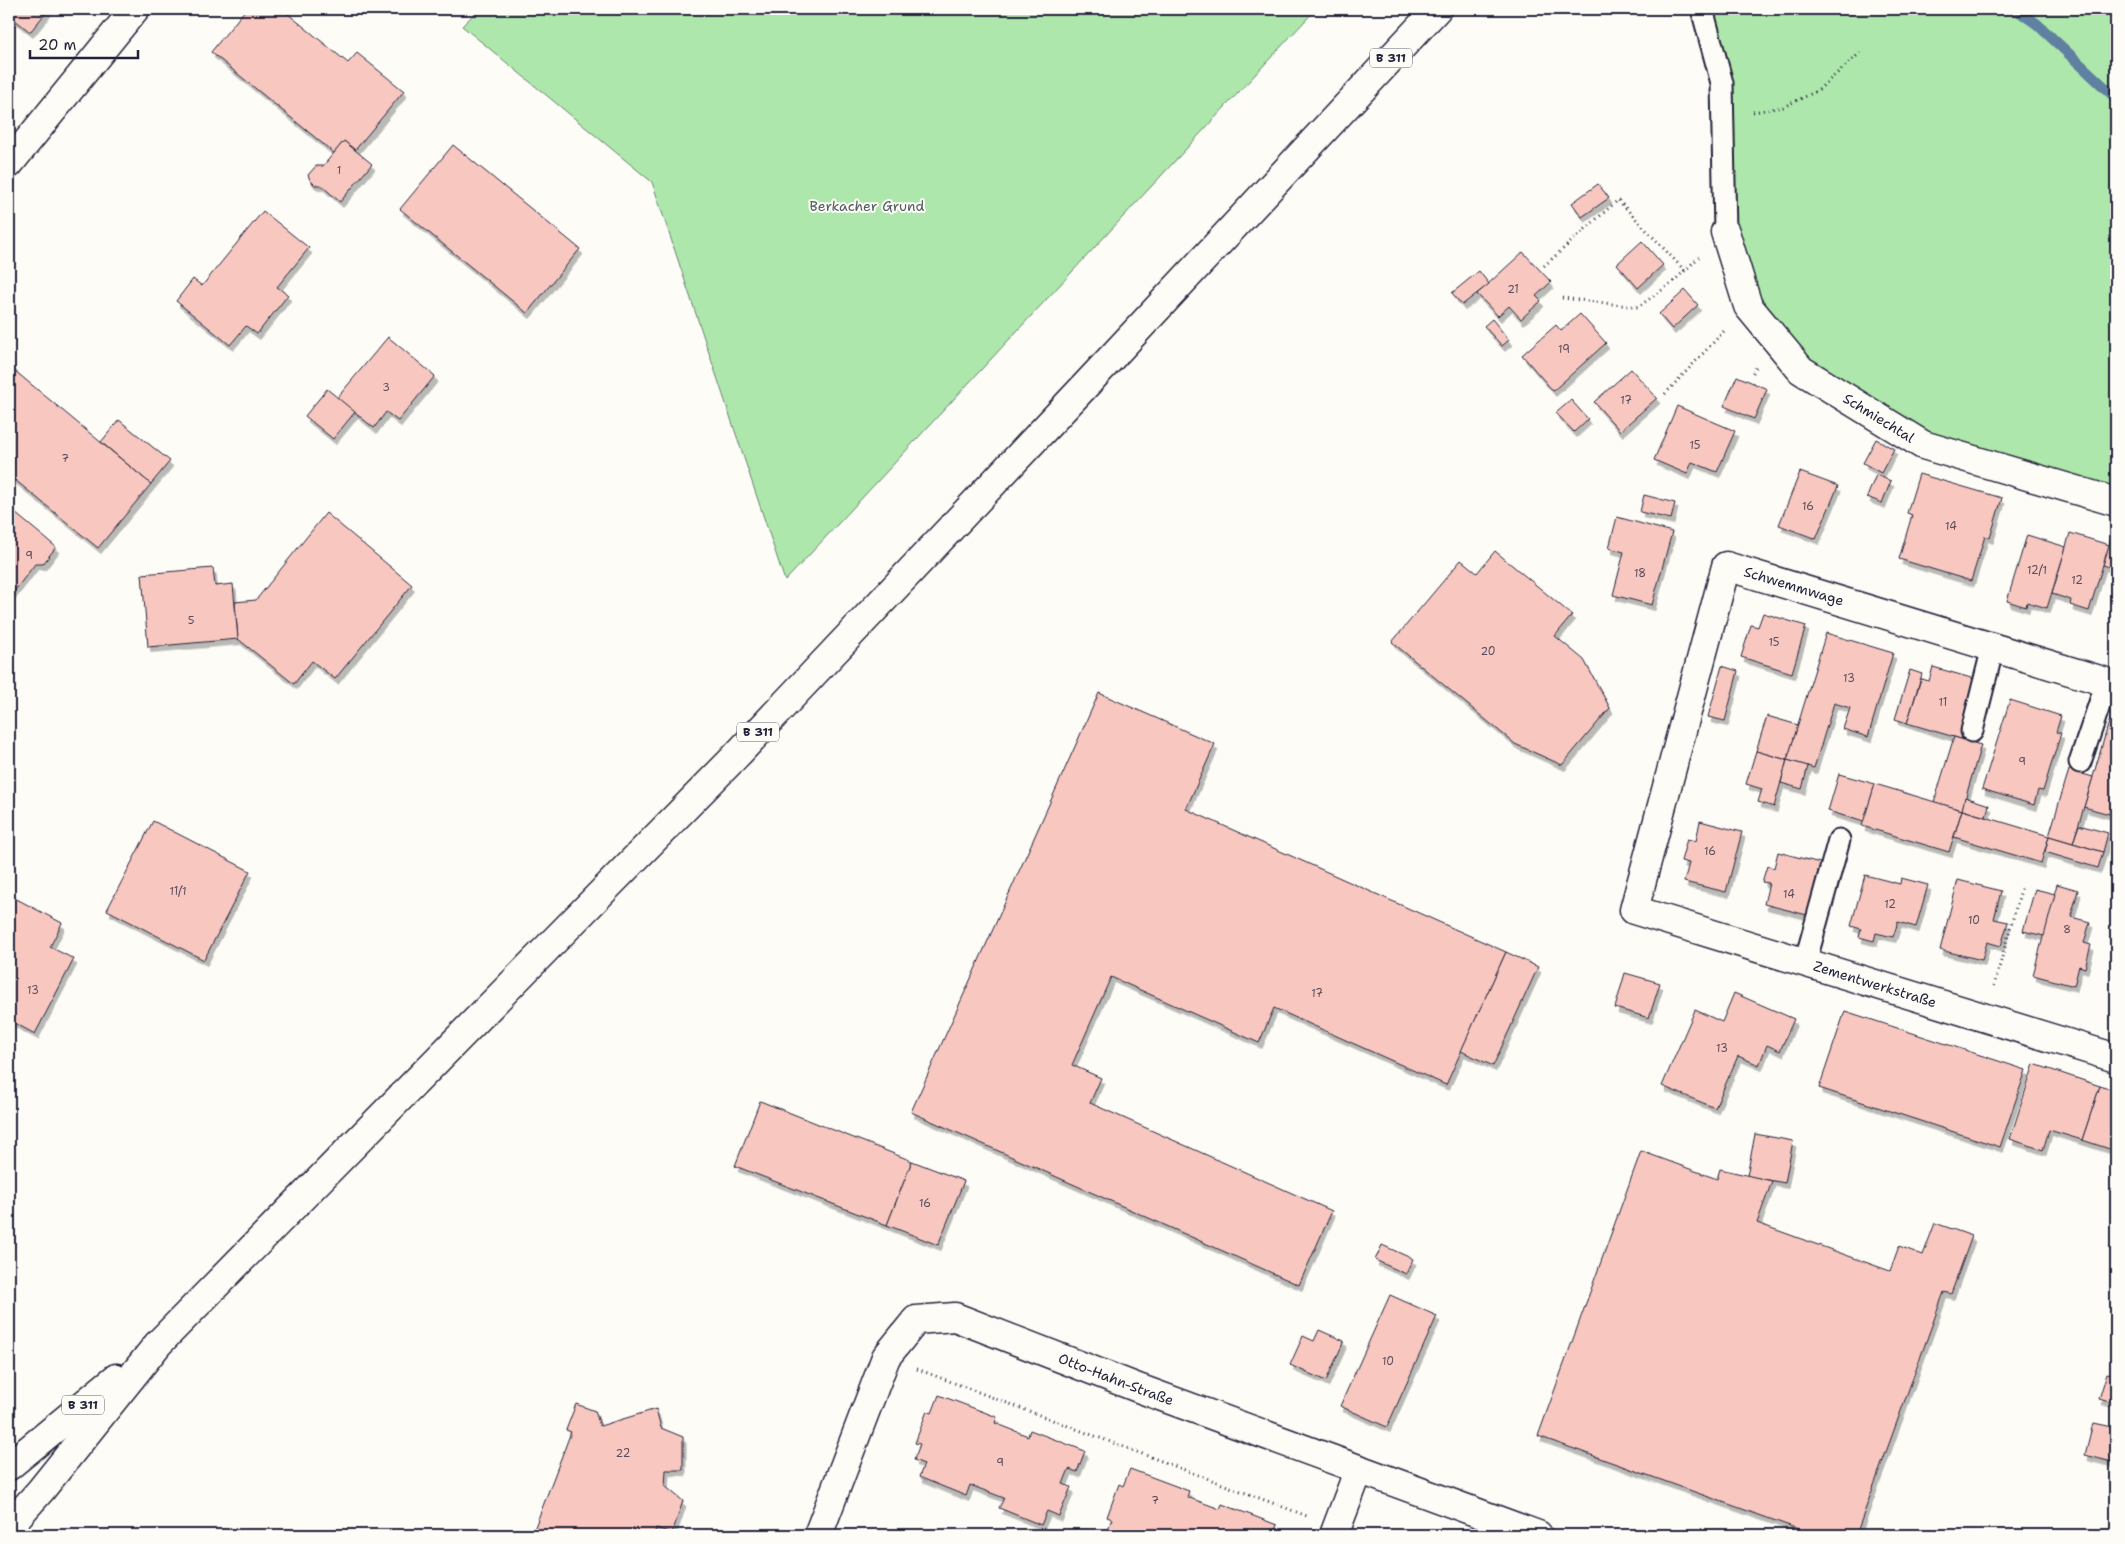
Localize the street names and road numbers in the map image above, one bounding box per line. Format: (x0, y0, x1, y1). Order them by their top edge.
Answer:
road number: B 311 (1370, 48, 1412, 68)
street label: Schmiechtal (1840, 389, 1919, 447)
street label: Schwemmwage (1742, 562, 1846, 610)
road number: B 311 (737, 722, 779, 742)
street label: Zementwerkstraße (1811, 957, 1939, 1011)
street label: Otto-Hahn-Straße (1056, 1349, 1176, 1409)
road number: B 311 (62, 1396, 104, 1414)

